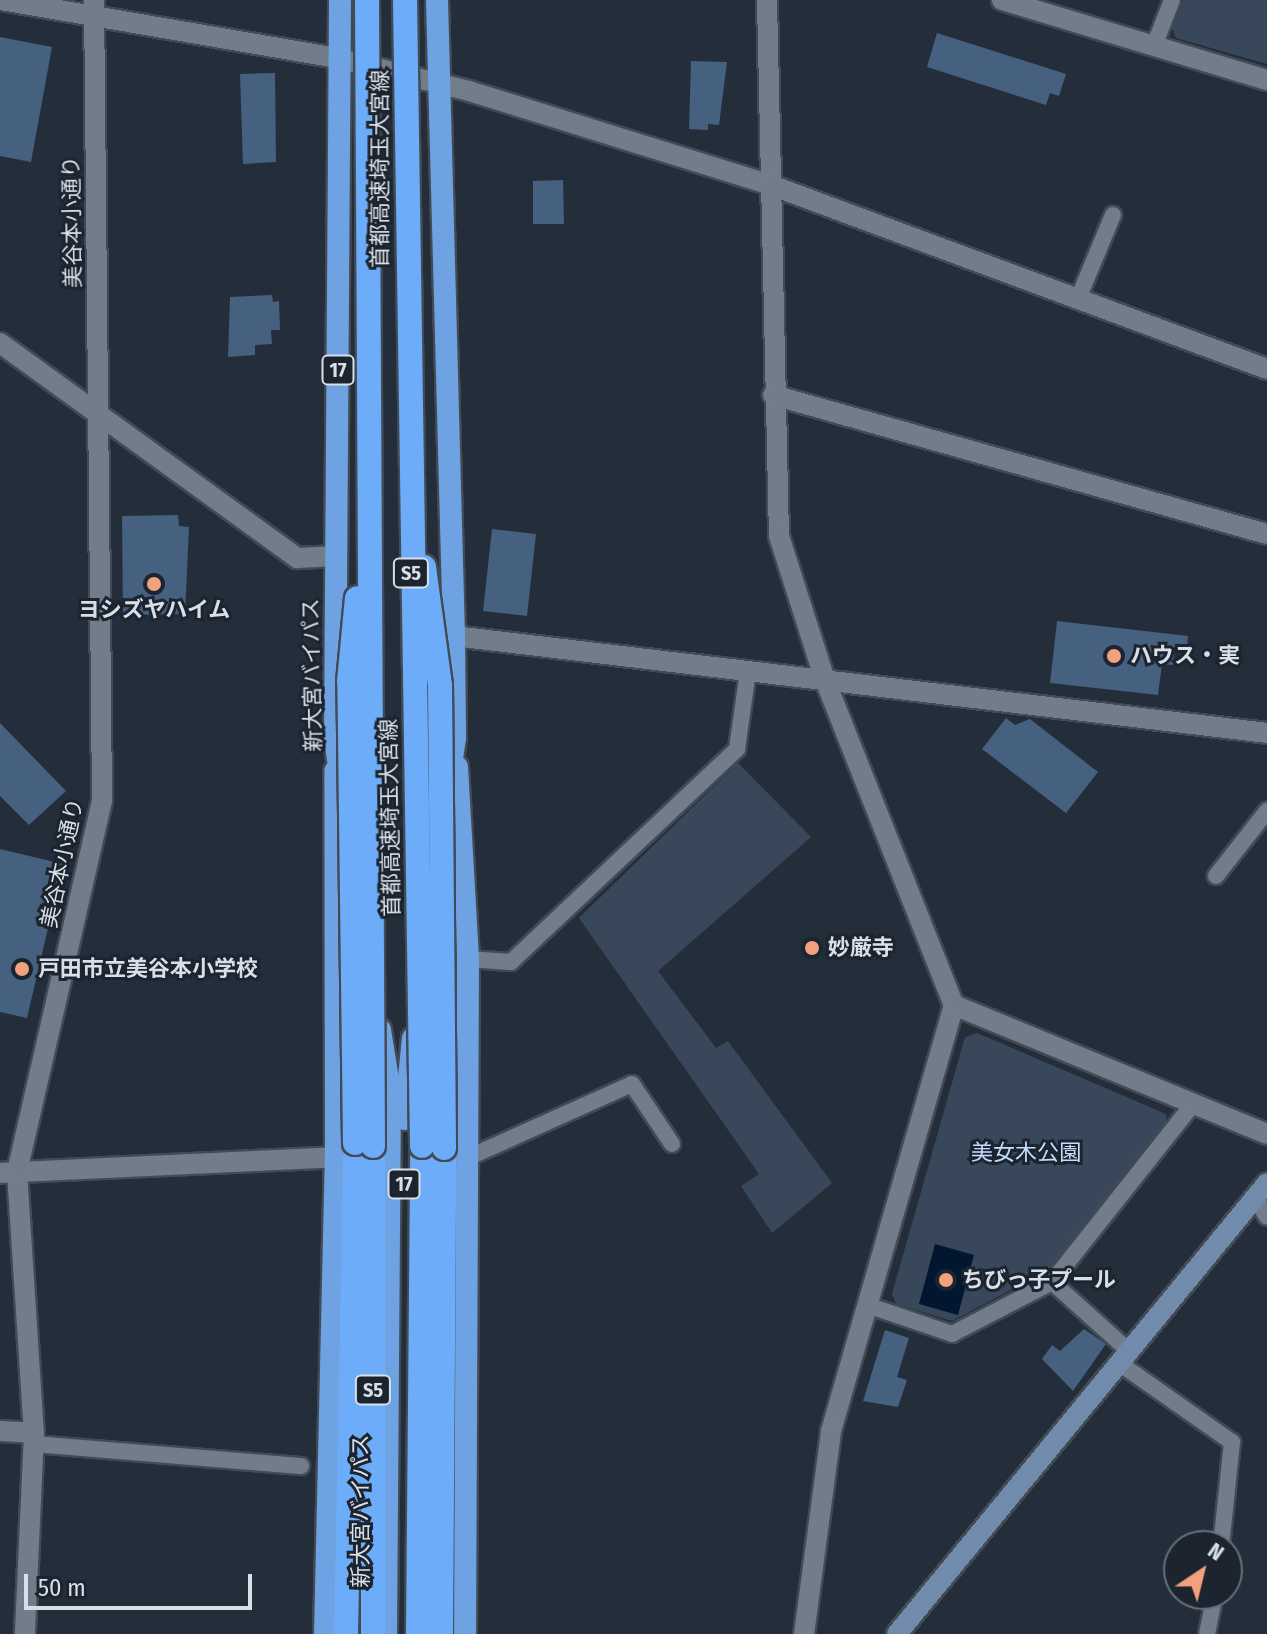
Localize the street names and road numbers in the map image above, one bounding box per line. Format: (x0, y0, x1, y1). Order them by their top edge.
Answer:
street label: 首都高速埼玉大宮線 (367, 70, 393, 268)
street label: 美谷本小通り (58, 156, 86, 288)
road number: 17 (320, 354, 356, 386)
road number: S5 (391, 557, 431, 589)
street label: 新大宮バイパス (297, 598, 327, 752)
street label: 首都高速埼玉大宮線 (375, 719, 405, 917)
street label: 美谷本小通り (35, 796, 89, 930)
road number: 17 (386, 1168, 422, 1200)
road number: S5 (353, 1374, 393, 1406)
street label: 新大宮バイパス (348, 1434, 374, 1588)

